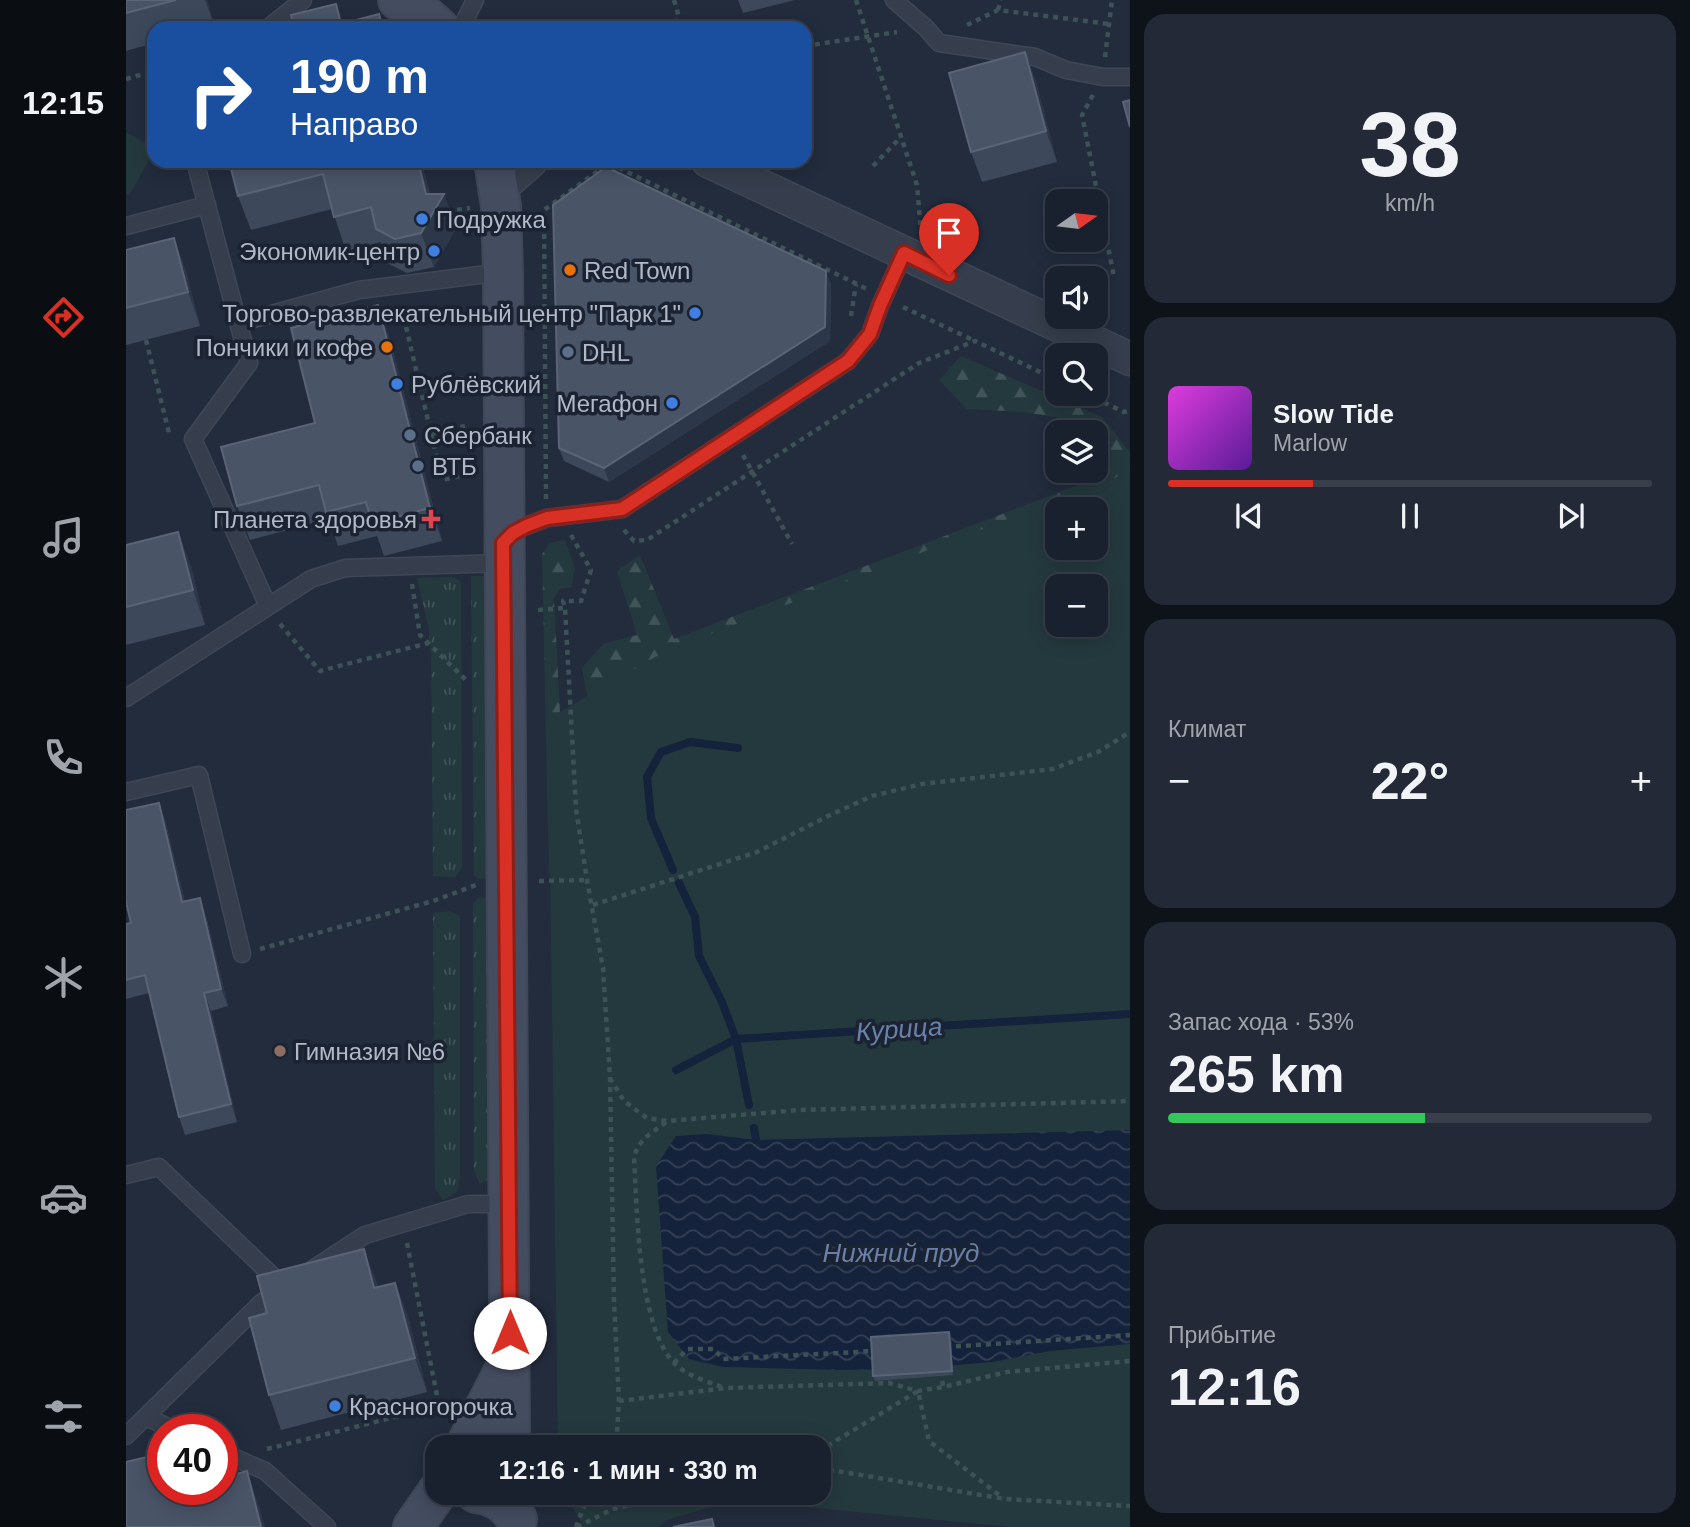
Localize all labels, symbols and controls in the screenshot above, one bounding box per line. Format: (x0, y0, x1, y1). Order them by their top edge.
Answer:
icon: right (175, 49, 266, 140)
text: 190 m (290, 49, 429, 103)
text: 12:15 (22, 85, 104, 121)
text: 38 (1359, 94, 1461, 195)
text: Направо (290, 106, 418, 142)
north arrow (1045, 189, 1108, 252)
map controls (1045, 189, 1108, 637)
text: km/h (1385, 190, 1435, 216)
pin (919, 203, 979, 275)
place label: Подружка (436, 206, 547, 233)
marker: Подружка (414, 211, 430, 227)
icon: arrive (930, 214, 968, 252)
place label: Экономик-центр (239, 238, 420, 265)
marker: Экономик-центр (426, 243, 442, 259)
place label: Red Town (584, 257, 690, 284)
marker: Red Town (562, 262, 578, 278)
button: sound (1045, 266, 1108, 329)
icon: directions (39, 293, 88, 342)
place label: Торгово-развлекательный центр "Парк 1" (222, 300, 681, 327)
marker: Торгово-развлекательный центр "Парк 1" (687, 305, 703, 321)
place label: Пончики и кофе (195, 334, 373, 361)
marker: Пончики и кофе (379, 339, 395, 355)
place label: DHL (582, 339, 630, 366)
button: search (1045, 343, 1108, 406)
marker: DHL (560, 344, 576, 360)
place label: Рублёвский (411, 371, 541, 398)
marker: Рублёвский (389, 376, 405, 392)
place label: Мегафон (556, 390, 658, 417)
marker: Мегафон (664, 395, 680, 411)
text: Slow Tide (1273, 399, 1394, 429)
button: layers (1045, 420, 1108, 483)
place label: Сбербанк (424, 422, 532, 449)
marker: Сбербанк (402, 427, 418, 443)
text: Marlow (1273, 430, 1347, 456)
place label: ВТБ (432, 453, 477, 480)
marker: ВТБ (410, 458, 426, 474)
button: + (1045, 497, 1108, 560)
icon: previous (1230, 497, 1268, 535)
icon: pause (1391, 497, 1429, 535)
icon: next (1552, 497, 1590, 535)
place label: Планета здоровья (213, 506, 417, 533)
marker: Планета здоровья (423, 511, 439, 527)
icon: music (39, 513, 88, 562)
button: − (1045, 574, 1108, 637)
text: Климат (1168, 716, 1246, 742)
icon: phone (39, 733, 88, 782)
text: 22° (1371, 752, 1449, 810)
text: − (1168, 760, 1190, 802)
text: + (1630, 760, 1652, 802)
icon: climate (39, 953, 88, 1002)
text: Запас хода · 53% (1168, 1009, 1354, 1035)
water label: Курица (855, 1011, 943, 1047)
place label: Гимназия №6 (294, 1038, 445, 1065)
marker: Гимназия №6 (272, 1043, 288, 1059)
text: 265 km (1168, 1045, 1344, 1103)
icon: car (39, 1173, 88, 1222)
water label: Нижний пруд (823, 1238, 979, 1268)
position arrow (473, 1296, 547, 1370)
text: Прибытие (1168, 1322, 1276, 1348)
text: 12:16 (1168, 1358, 1301, 1416)
icon: filters (39, 1392, 88, 1441)
place label: Красногорочка (349, 1393, 514, 1420)
marker: Красногорочка (327, 1398, 343, 1414)
speed limit sign: 40 (147, 1414, 238, 1505)
text: 12:16 · 1 мин · 330 m (498, 1455, 758, 1485)

